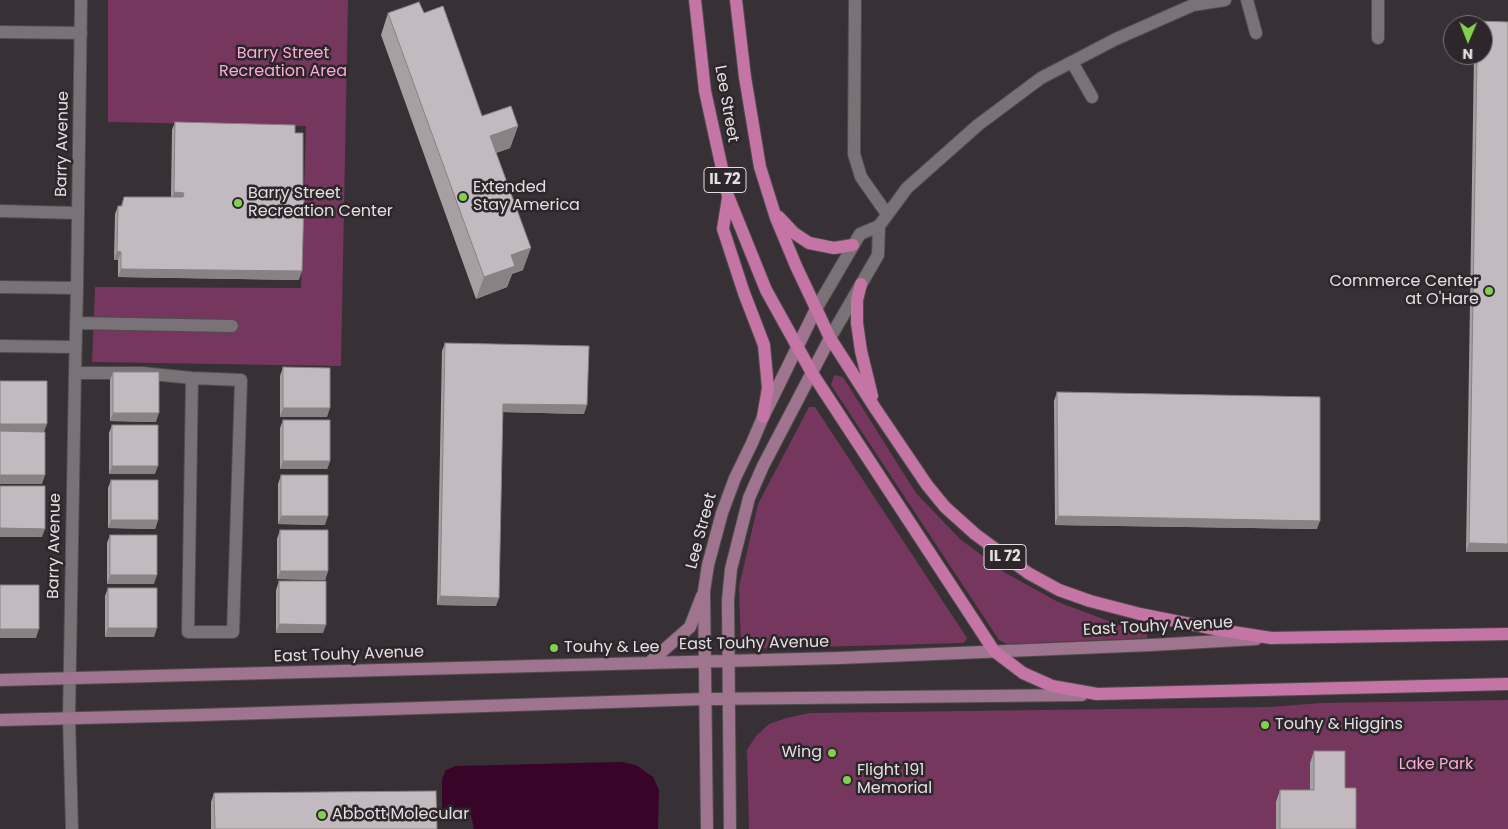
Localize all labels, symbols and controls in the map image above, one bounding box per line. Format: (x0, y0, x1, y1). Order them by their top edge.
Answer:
north arrow (1443, 15, 1493, 65)
park label: Barry Street Recreation Area (219, 44, 347, 82)
text: N (1462, 44, 1473, 64)
street label: Lee Street (710, 64, 742, 144)
street label: Barry Avenue (52, 91, 74, 197)
road number: IL 72 (704, 168, 746, 192)
place label: Extended Stay America (473, 178, 580, 216)
place label: Barry Street Recreation Center (248, 184, 393, 222)
marker: Extended Stay America (457, 191, 469, 203)
marker: Barry Street Recreation Center (232, 197, 244, 209)
place label: Commerce Center at O'Hare (1329, 272, 1479, 310)
marker: Commerce Center at O'Hare (1483, 285, 1495, 297)
street label: Lee Street (683, 491, 721, 571)
street label: Barry Avenue (44, 493, 66, 599)
road number: IL 72 (984, 544, 1026, 570)
street label: East Touhy Avenue (1082, 613, 1234, 641)
street label: East Touhy Avenue (679, 633, 829, 655)
place label: Touhy & Lee (564, 638, 660, 658)
marker: Touhy & Lee (548, 642, 560, 654)
street label: East Touhy Avenue (274, 643, 424, 667)
place label: Touhy & Higgins (1275, 715, 1403, 735)
marker: Touhy & Higgins (1259, 719, 1271, 731)
place label: Wing (781, 743, 822, 763)
marker: Wing (826, 747, 838, 759)
park label: Lake Park (1399, 755, 1473, 775)
place label: Flight 191 Memorial (857, 761, 932, 799)
marker: Flight 191 Memorial (841, 774, 853, 786)
place label: Abbott Molecular (332, 805, 469, 825)
marker: Abbott Molecular (316, 809, 328, 821)

